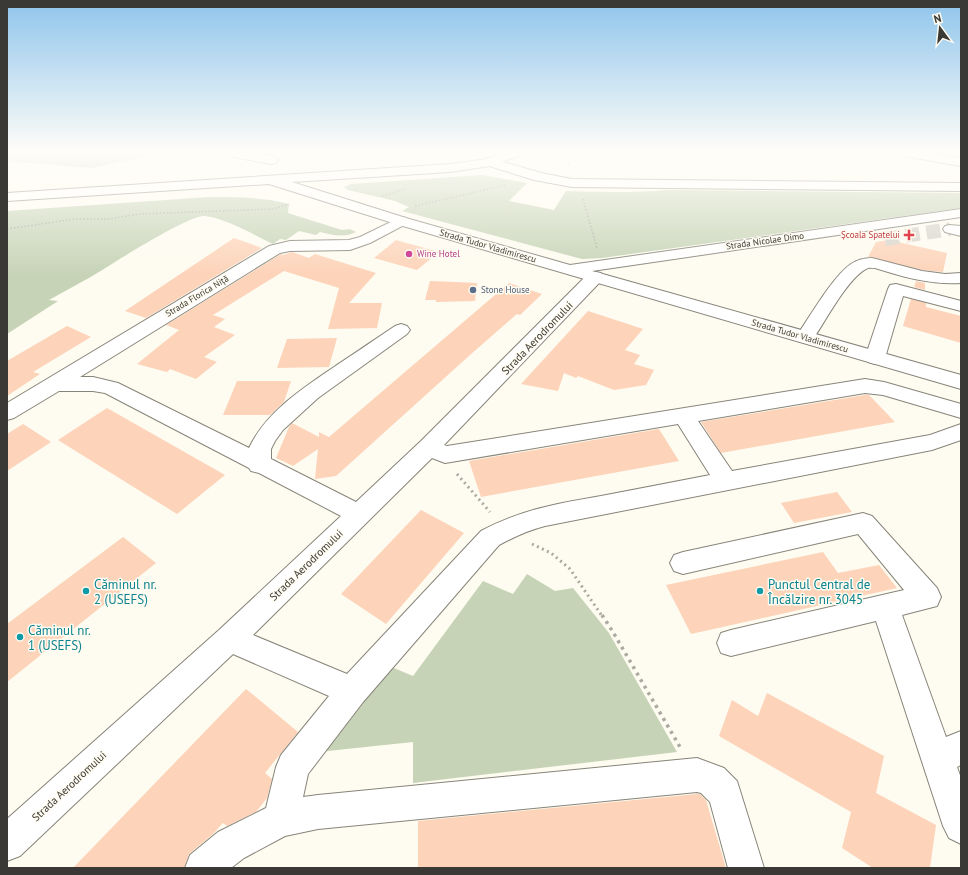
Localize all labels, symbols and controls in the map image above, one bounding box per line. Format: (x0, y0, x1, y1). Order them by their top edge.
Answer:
north arrow (920, 8, 960, 48)
text: N (932, 11, 943, 26)
street label: Strada Tudor Vladimirescu (439, 226, 538, 265)
place label: Școala Spatelui (841, 229, 900, 240)
marker: Școala Spatelui (903, 229, 915, 241)
street label: Strada Nicolae Dimo (725, 230, 805, 251)
place label: Wine Hotel (417, 248, 460, 259)
marker: Wine Hotel (404, 249, 414, 259)
street label: Strada Florica Niță (163, 272, 230, 319)
place label: Stone House (481, 284, 530, 295)
marker: Stone House (468, 285, 478, 295)
street label: Strada Aerodromului (498, 298, 576, 378)
street label: Strada Tudor Vladimirescu (751, 316, 850, 355)
street label: Strada Aerodromului (266, 526, 346, 604)
place label: Căminul nr. 2 (USEFS) (94, 576, 157, 608)
place label: Punctul Central de Încălzire nr. 3045 (767, 576, 870, 608)
marker: Căminul nr. 2 (USEFS) (81, 586, 91, 596)
marker: Punctul Central de Încălzire nr. 3045 (755, 586, 765, 596)
place label: Căminul nr. 1 (USEFS) (28, 622, 91, 654)
marker: Căminul nr. 1 (USEFS) (15, 632, 25, 642)
street label: Strada Aerodromului (29, 748, 109, 824)

